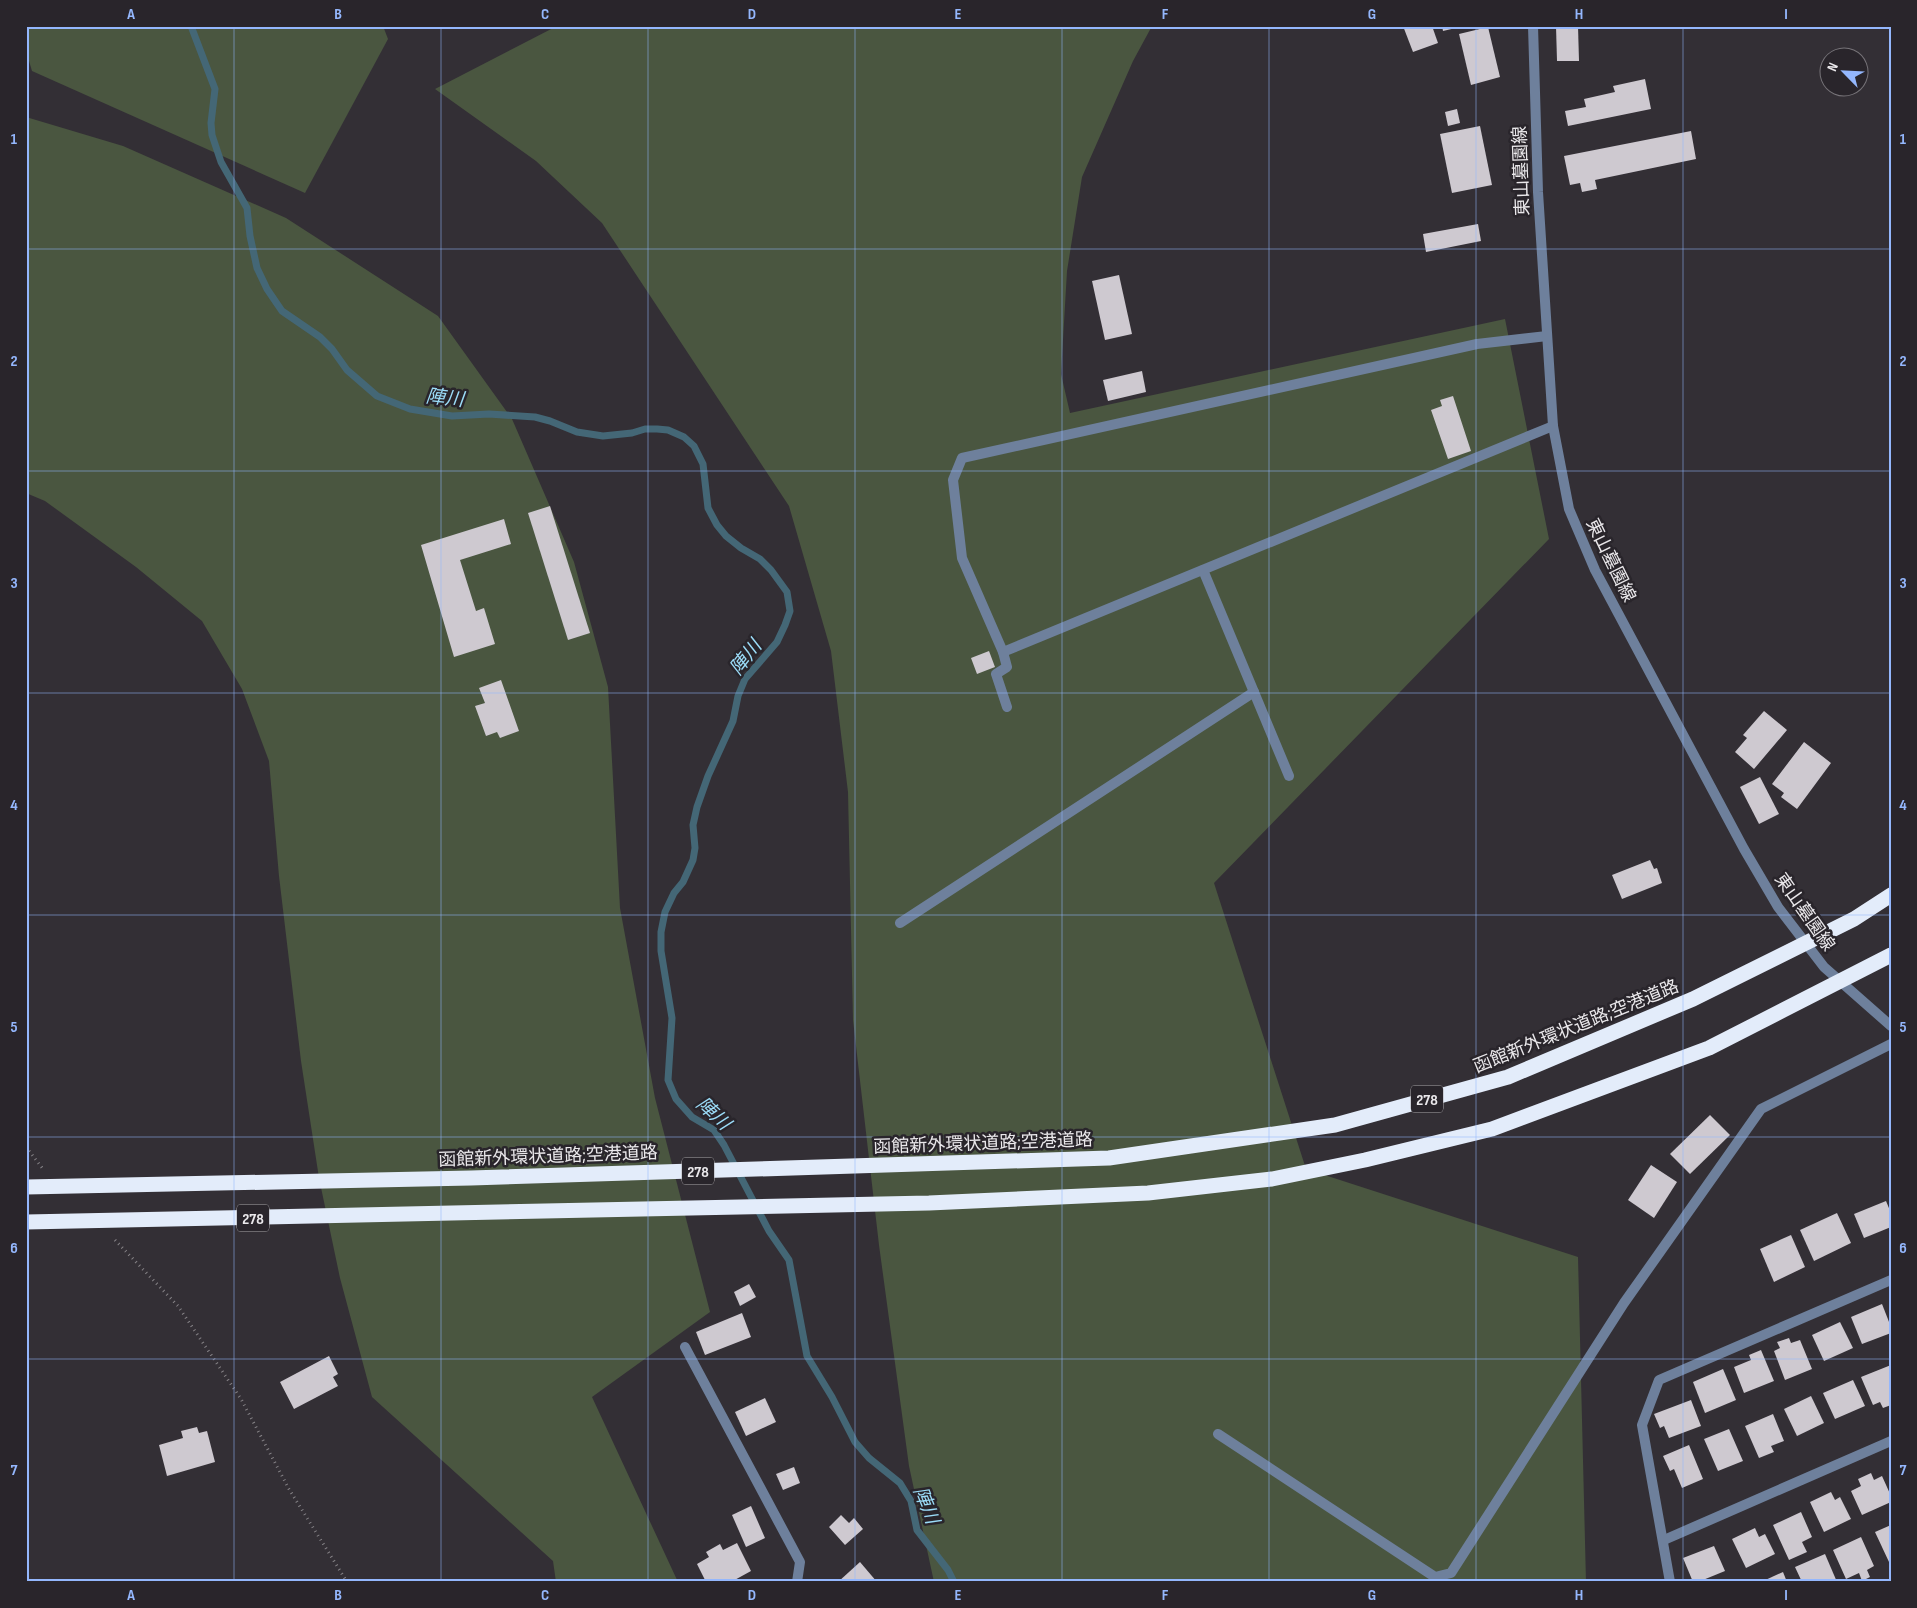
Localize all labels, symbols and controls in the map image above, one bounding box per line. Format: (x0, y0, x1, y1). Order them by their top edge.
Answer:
text: A (126, 5, 135, 24)
text: B (334, 5, 342, 24)
text: C (541, 5, 549, 24)
text: D (748, 5, 756, 24)
text: E (955, 5, 962, 24)
text: F (1162, 5, 1169, 24)
text: G (1368, 5, 1376, 24)
text: H (1575, 5, 1583, 24)
text: I (1784, 5, 1788, 24)
north arrow (1820, 48, 1870, 98)
text: N (1823, 60, 1842, 74)
street label: 東山墓園線 (1509, 126, 1534, 216)
text: 1 (11, 130, 18, 149)
text: 1 (1900, 130, 1907, 149)
text: 2 (10, 352, 18, 371)
text: 2 (1899, 352, 1907, 371)
water label: 陣川 (425, 385, 467, 412)
street label: 東山墓園線 (1581, 515, 1640, 605)
text: 3 (10, 574, 18, 593)
text: 3 (1899, 574, 1907, 593)
water label: 陣川 (725, 634, 768, 680)
text: 4 (10, 796, 18, 815)
text: 4 (1899, 796, 1907, 815)
street label: 東山墓園線 (1770, 869, 1839, 955)
street label: 函館新外環状道路;空港道路 (1470, 976, 1682, 1077)
text: 5 (10, 1018, 18, 1037)
text: 5 (1899, 1018, 1907, 1037)
road number: 278 (1411, 1086, 1443, 1112)
water label: 陣川 (691, 1093, 736, 1137)
street label: 函館新外環状道路;空港道路 (873, 1129, 1093, 1158)
street label: 函館新外環状道路;空港道路 (438, 1142, 658, 1171)
road number: 278 (682, 1158, 714, 1184)
road number: 278 (237, 1204, 269, 1232)
text: 6 (10, 1239, 18, 1258)
text: 6 (1899, 1239, 1907, 1258)
text: 7 (11, 1461, 18, 1480)
text: 7 (1900, 1461, 1907, 1480)
water label: 陣川 (908, 1484, 944, 1529)
text: A (126, 1586, 135, 1605)
text: B (334, 1586, 342, 1605)
text: C (541, 1586, 549, 1605)
text: D (748, 1586, 756, 1605)
text: E (955, 1586, 962, 1605)
text: F (1162, 1586, 1169, 1605)
text: G (1368, 1586, 1376, 1605)
text: H (1575, 1586, 1583, 1605)
text: I (1784, 1586, 1788, 1605)

